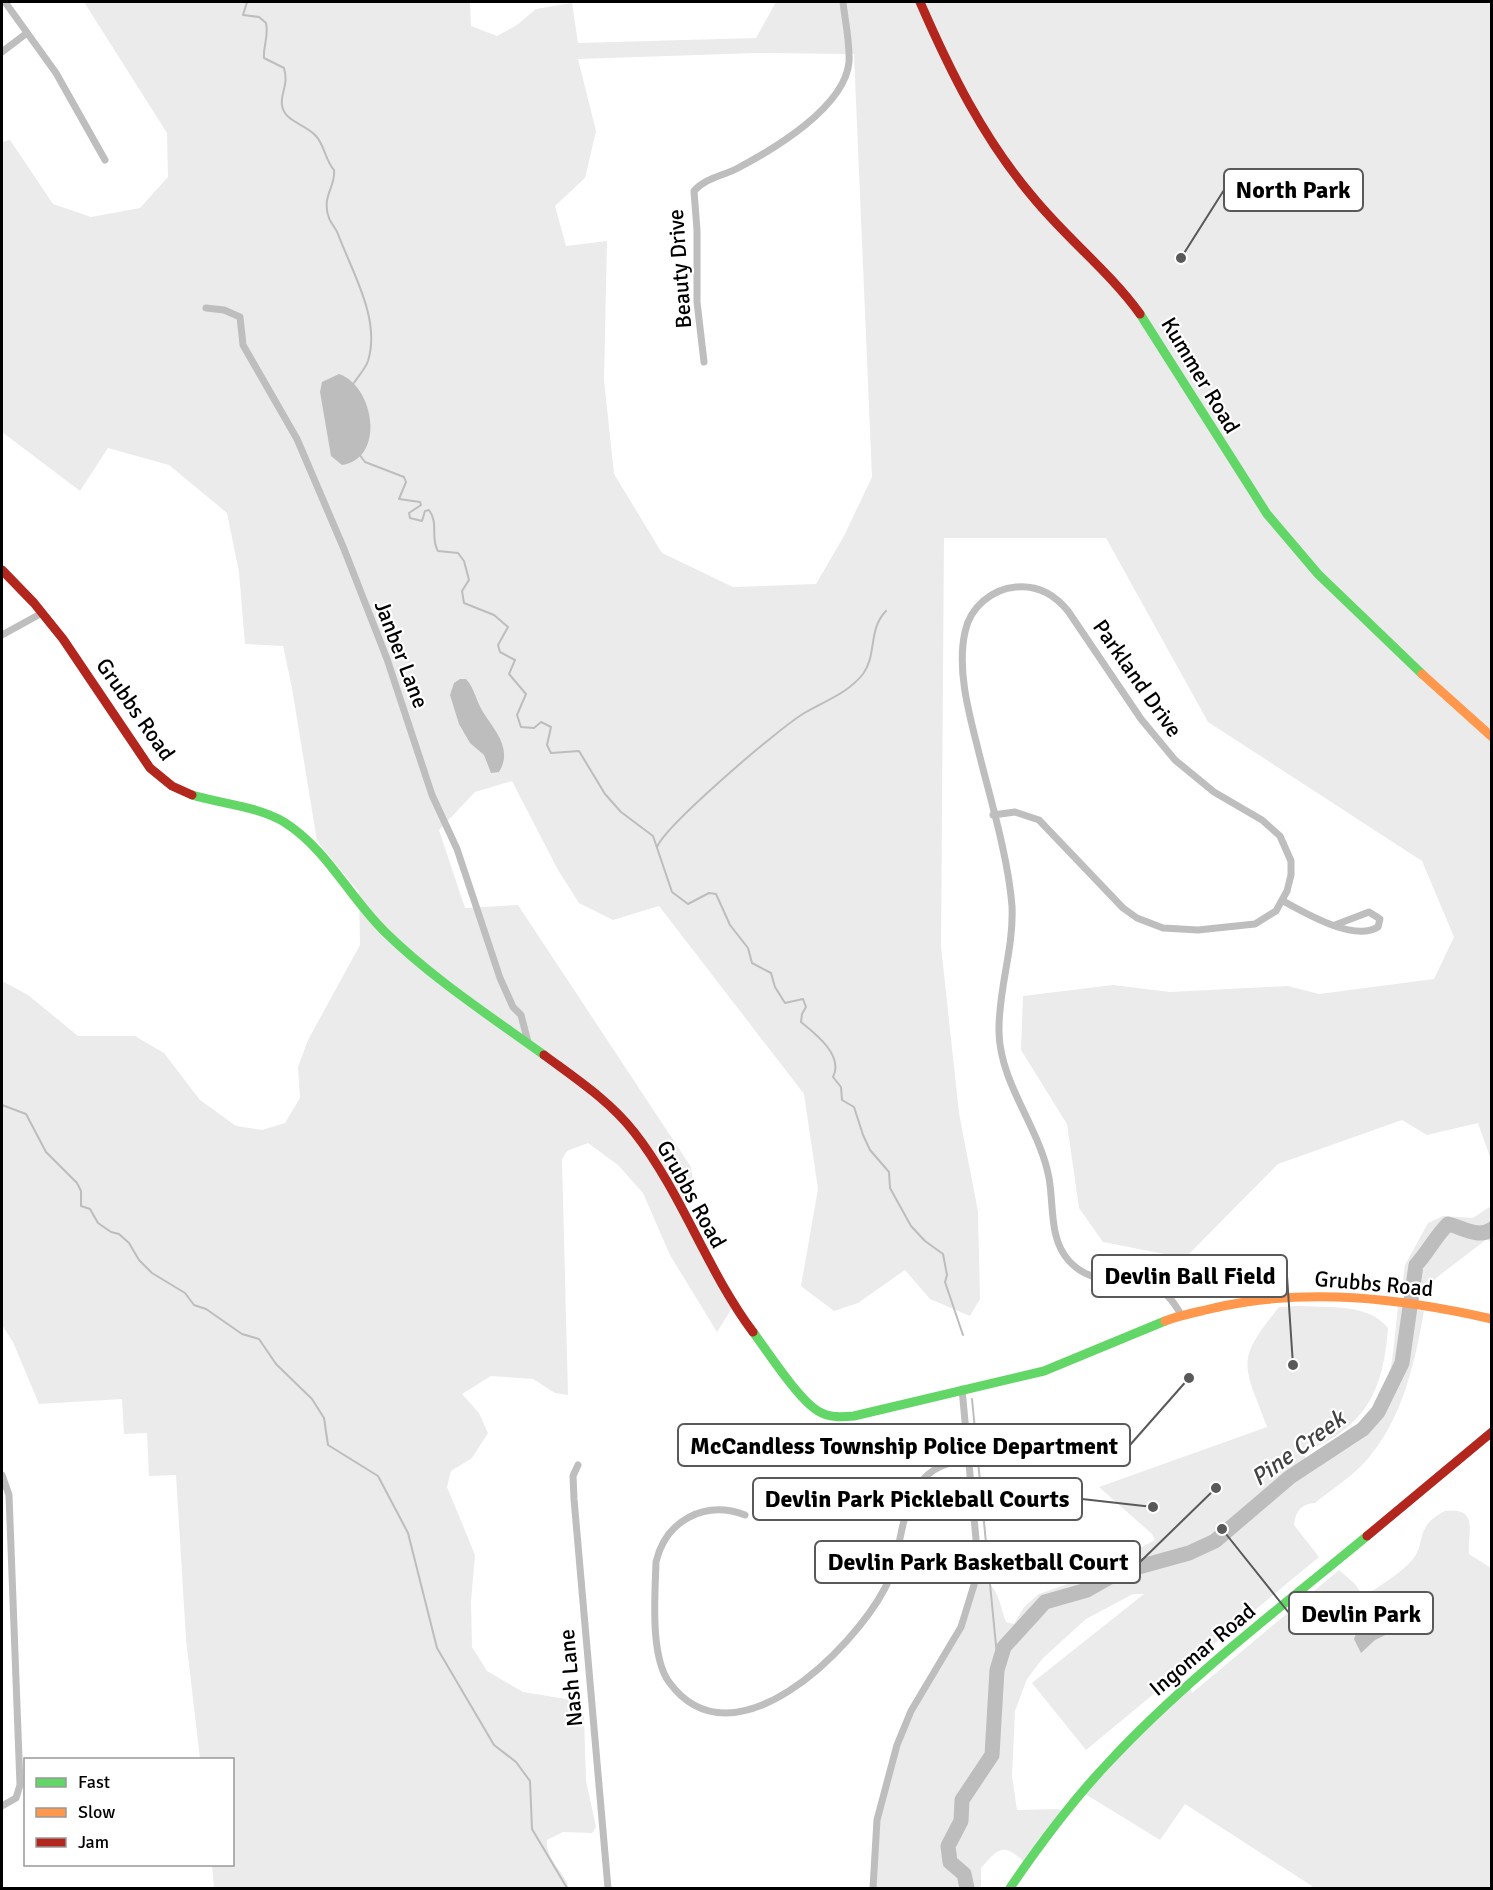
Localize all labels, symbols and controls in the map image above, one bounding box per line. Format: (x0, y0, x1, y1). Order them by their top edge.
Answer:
callout: North Park (1224, 169, 1363, 211)
text: North Park (1236, 175, 1351, 205)
street label: Beauty Drive (662, 208, 697, 330)
street label: Kummer Road (1155, 312, 1246, 438)
street label: Janber Lane (369, 596, 434, 712)
street label: Parkland Drive (1087, 614, 1188, 742)
street label: Grubbs Road (90, 653, 181, 766)
street label: Grubbs Road (651, 1136, 732, 1253)
callout: Devlin Ball Field (1092, 1255, 1287, 1297)
text: Devlin Ball Field (1104, 1261, 1276, 1291)
street label: Grubbs Road (1313, 1265, 1434, 1302)
water label: Pine Creek (1245, 1403, 1353, 1492)
callout: McCandless Township Police Department (678, 1424, 1130, 1466)
text: McCandless Township Police Department (690, 1431, 1118, 1461)
callout: Devlin Park Pickleball Courts (753, 1478, 1082, 1520)
text: Devlin Park Pickleball Courts (765, 1484, 1070, 1514)
callout: Devlin Park Basketball Court (815, 1541, 1140, 1583)
text: Devlin Park Basketball Court (828, 1547, 1128, 1577)
callout: Devlin Park (1289, 1592, 1433, 1634)
street label: Ingomar Road (1144, 1597, 1261, 1702)
text: Devlin Park (1301, 1599, 1421, 1629)
street label: Nash Lane (553, 1628, 588, 1728)
legend (24, 1758, 234, 1866)
text: Fast (78, 1771, 110, 1793)
text: Slow (78, 1801, 115, 1823)
text: Jam (78, 1831, 109, 1853)

